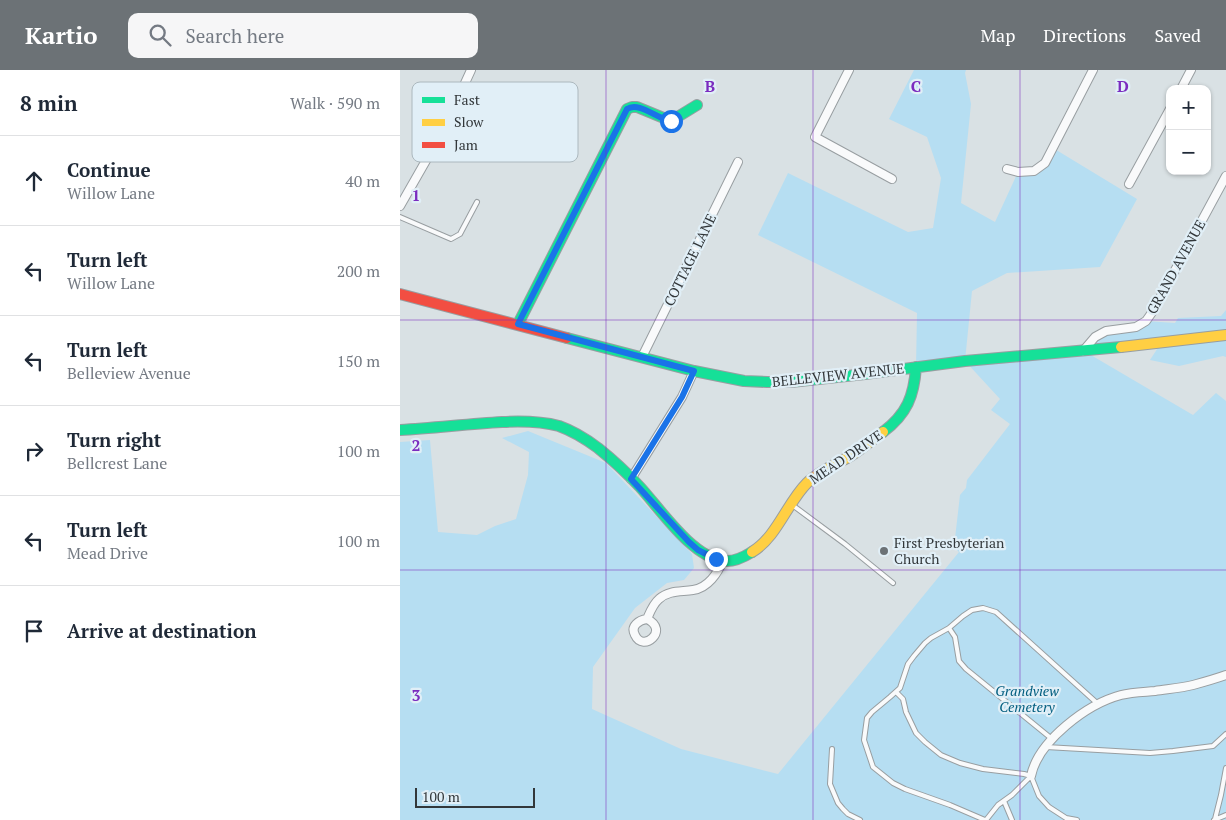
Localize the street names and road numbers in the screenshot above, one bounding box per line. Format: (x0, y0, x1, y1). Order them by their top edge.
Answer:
street label: COTTAGE LANE (659, 210, 720, 309)
street label: GRAND AVENUE (1142, 216, 1209, 317)
street label: BELLEVIEW AVENUE (771, 358, 905, 391)
street label: MEAD DRIVE (805, 425, 886, 488)

